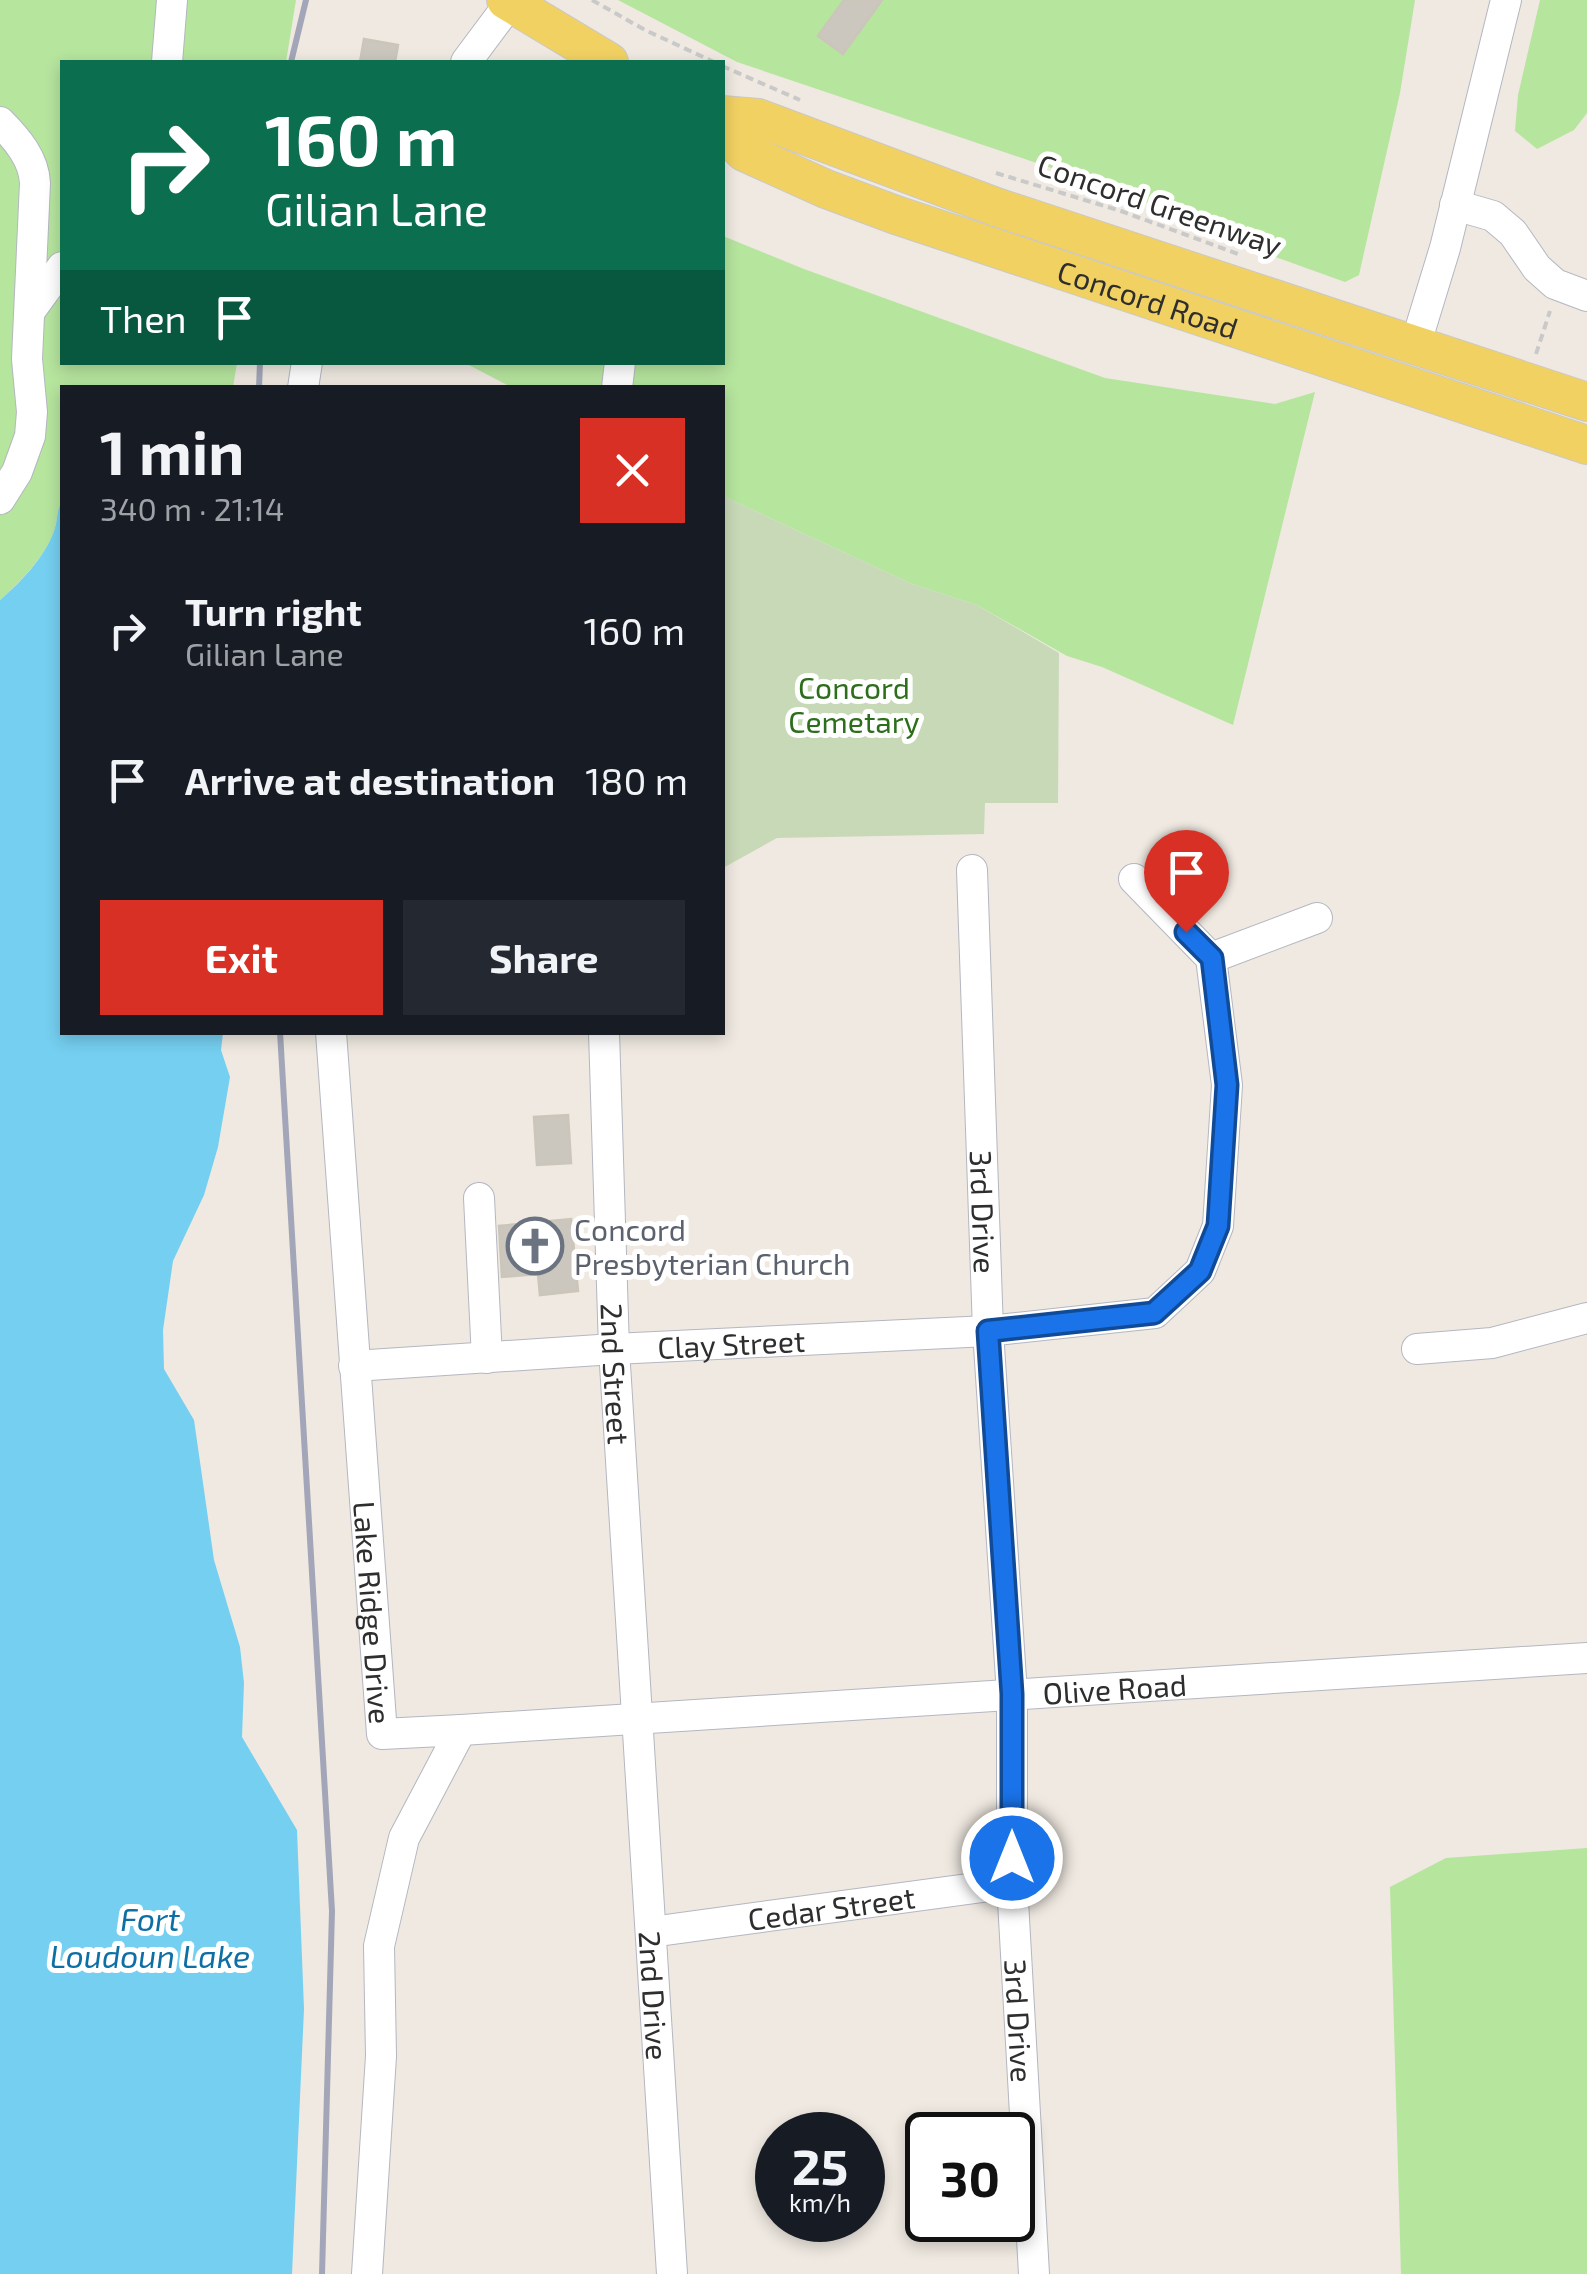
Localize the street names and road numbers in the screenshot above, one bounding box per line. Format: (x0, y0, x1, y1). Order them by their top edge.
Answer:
street label: Concord Greenway (1033, 145, 1287, 263)
street label: Concord Road (1053, 252, 1243, 346)
street label: 3rd Drive (964, 1149, 1004, 1274)
street label: 2nd Street (595, 1302, 638, 1446)
street label: Clay Street (657, 1322, 806, 1365)
street label: Lake Ridge Drive (347, 1500, 399, 1725)
street label: Olive Road (1042, 1666, 1188, 1711)
street label: Cedar Street (745, 1878, 917, 1937)
street label: 2nd Drive (633, 1930, 677, 2061)
street label: 3rd Drive (998, 1958, 1041, 2083)

